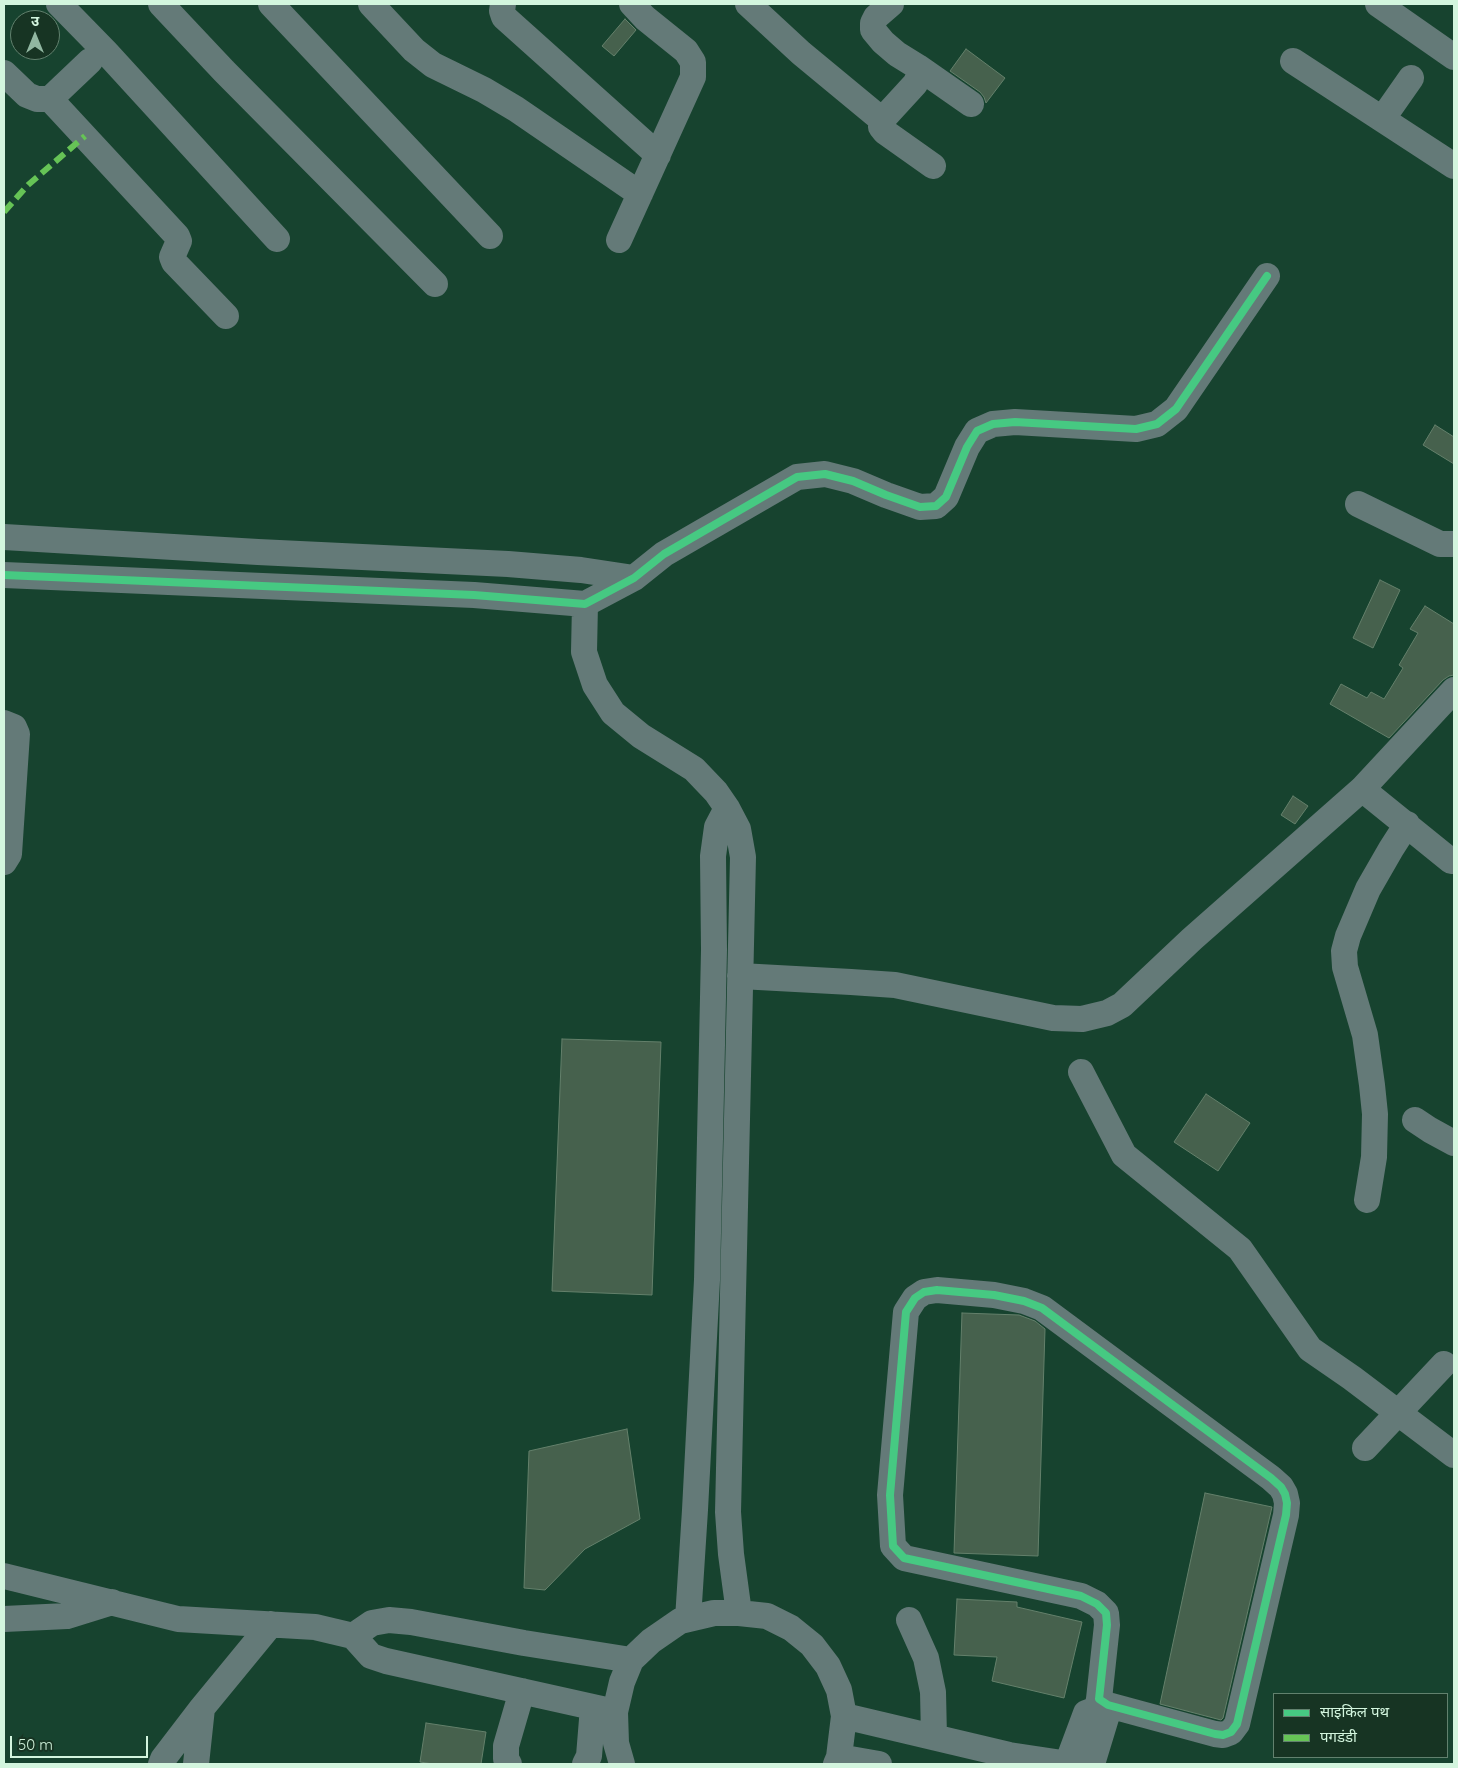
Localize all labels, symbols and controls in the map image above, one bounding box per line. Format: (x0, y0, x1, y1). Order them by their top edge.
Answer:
north arrow (10, 10, 60, 60)
text: उ (31, 12, 39, 30)
legend (1273, 1693, 1448, 1758)
text: साइकिल पथ (1320, 1702, 1389, 1721)
scale bar (12, 1726, 150, 1758)
text: पगडंडी (1320, 1727, 1357, 1746)
text: 50 m (18, 1735, 53, 1754)

